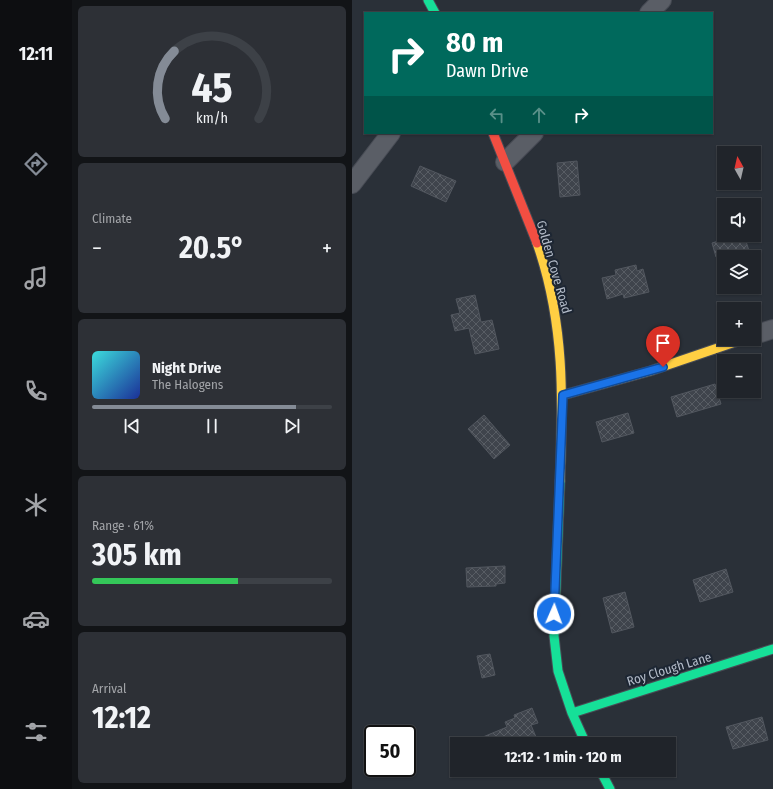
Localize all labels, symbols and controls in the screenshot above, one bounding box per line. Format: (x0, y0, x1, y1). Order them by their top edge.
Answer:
text: 80 m (446, 26, 503, 59)
icon: right (380, 28, 432, 80)
text: 12:11 (19, 43, 53, 65)
text: Dawn Drive (446, 60, 529, 82)
text: 45 (191, 63, 233, 113)
icon: left (486, 104, 508, 126)
icon: ahead (528, 104, 550, 126)
icon: right (570, 104, 592, 126)
text: km/h (196, 110, 228, 127)
north arrow (717, 146, 761, 190)
map controls (717, 146, 761, 398)
icon: directions (22, 150, 50, 178)
button: sound (717, 198, 761, 242)
text: Climate (92, 211, 132, 226)
street label: Golden Cove Road (534, 219, 574, 315)
text: 20.5° (179, 230, 245, 266)
text: − (92, 235, 102, 262)
text: + (322, 235, 332, 262)
button: layers (717, 250, 761, 294)
icon: music (22, 264, 50, 292)
button: + (717, 302, 761, 346)
pin (646, 326, 680, 367)
icon: arrive (652, 332, 674, 354)
button: − (717, 354, 761, 398)
text: Night Drive (152, 359, 221, 377)
icon: phone (22, 377, 50, 405)
text: The Halogens (152, 377, 223, 392)
icon: previous (121, 415, 143, 437)
icon: pause (201, 415, 223, 437)
icon: next (281, 415, 303, 437)
icon: climate (22, 491, 50, 519)
text: Range · 61% (92, 518, 154, 533)
text: 305 km (92, 537, 182, 573)
position arrow (533, 593, 575, 635)
icon: car (22, 605, 50, 633)
street label: Roy Clough Lane (625, 649, 713, 689)
text: Arrival (92, 681, 126, 696)
text: 12:12 (92, 700, 151, 736)
icon: filters (22, 718, 50, 746)
speed limit sign: 50 (364, 725, 416, 777)
text: 12:12 · 1 min · 120 m (504, 748, 622, 766)

